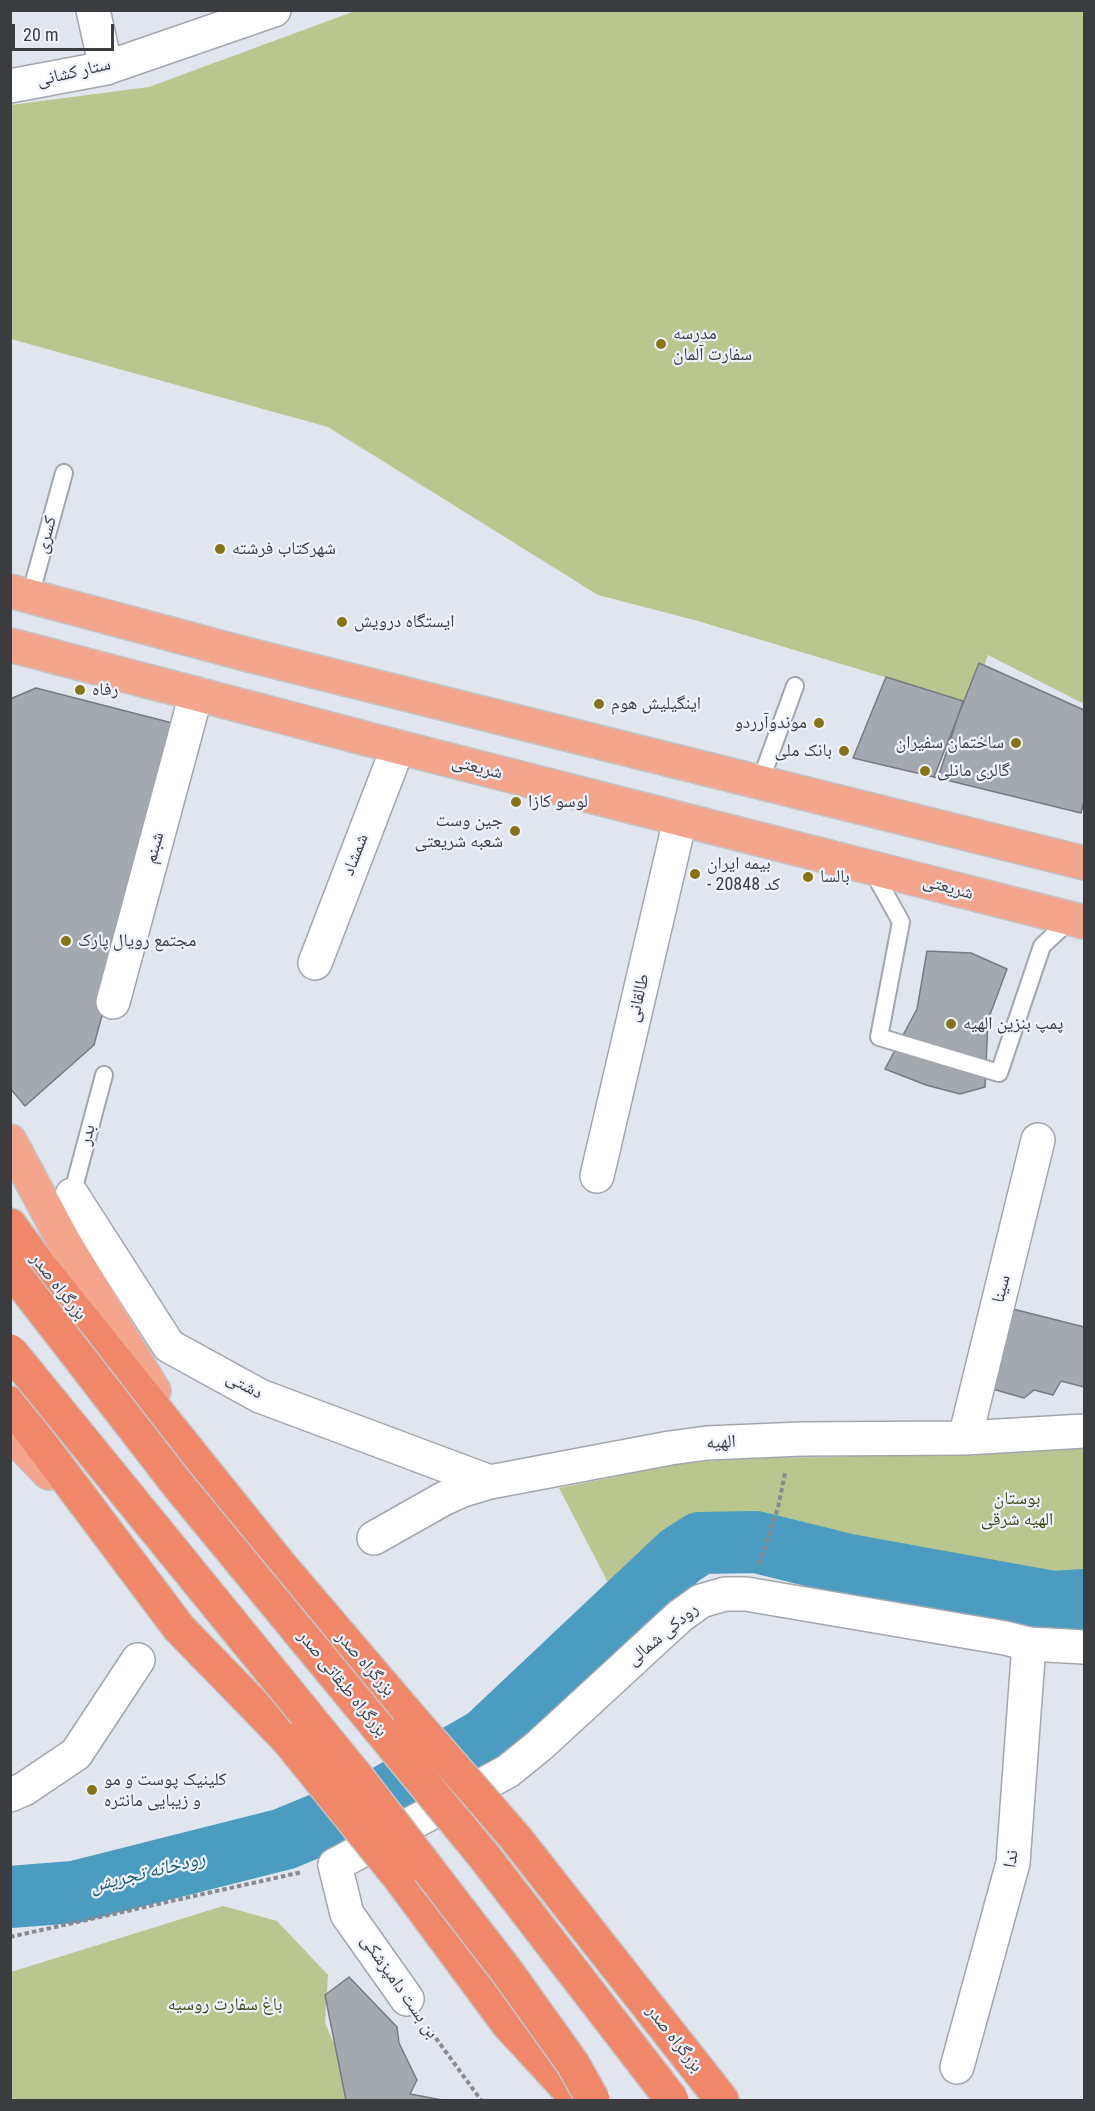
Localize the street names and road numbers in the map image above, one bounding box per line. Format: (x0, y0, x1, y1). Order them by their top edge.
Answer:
street label: ستار کشانی (35, 54, 113, 92)
street label: کسری (32, 514, 62, 556)
street label: شریعتی (449, 751, 505, 785)
street label: شبنم (140, 830, 170, 866)
street label: شمشاد (338, 831, 374, 879)
street label: شریعتی (920, 871, 976, 905)
street label: طالقانی (623, 972, 655, 1024)
street label: بدر (75, 1122, 101, 1148)
street label: بزرگراه صدر (25, 1249, 91, 1325)
street label: سینا (988, 1273, 1016, 1305)
street label: دشتی (222, 1368, 266, 1404)
street label: الهیه (706, 1431, 736, 1455)
street label: رودکی شمالی (623, 1599, 703, 1671)
street label: بزرگراه طبقاتی صدر (293, 1626, 391, 1742)
street label: بزرگراه صدر (331, 1627, 399, 1701)
street label: ندا (1000, 1849, 1024, 1869)
street label: بن بست دامپزشکی (355, 1931, 443, 2043)
street label: بزرگراه صدر (641, 2001, 707, 2077)

